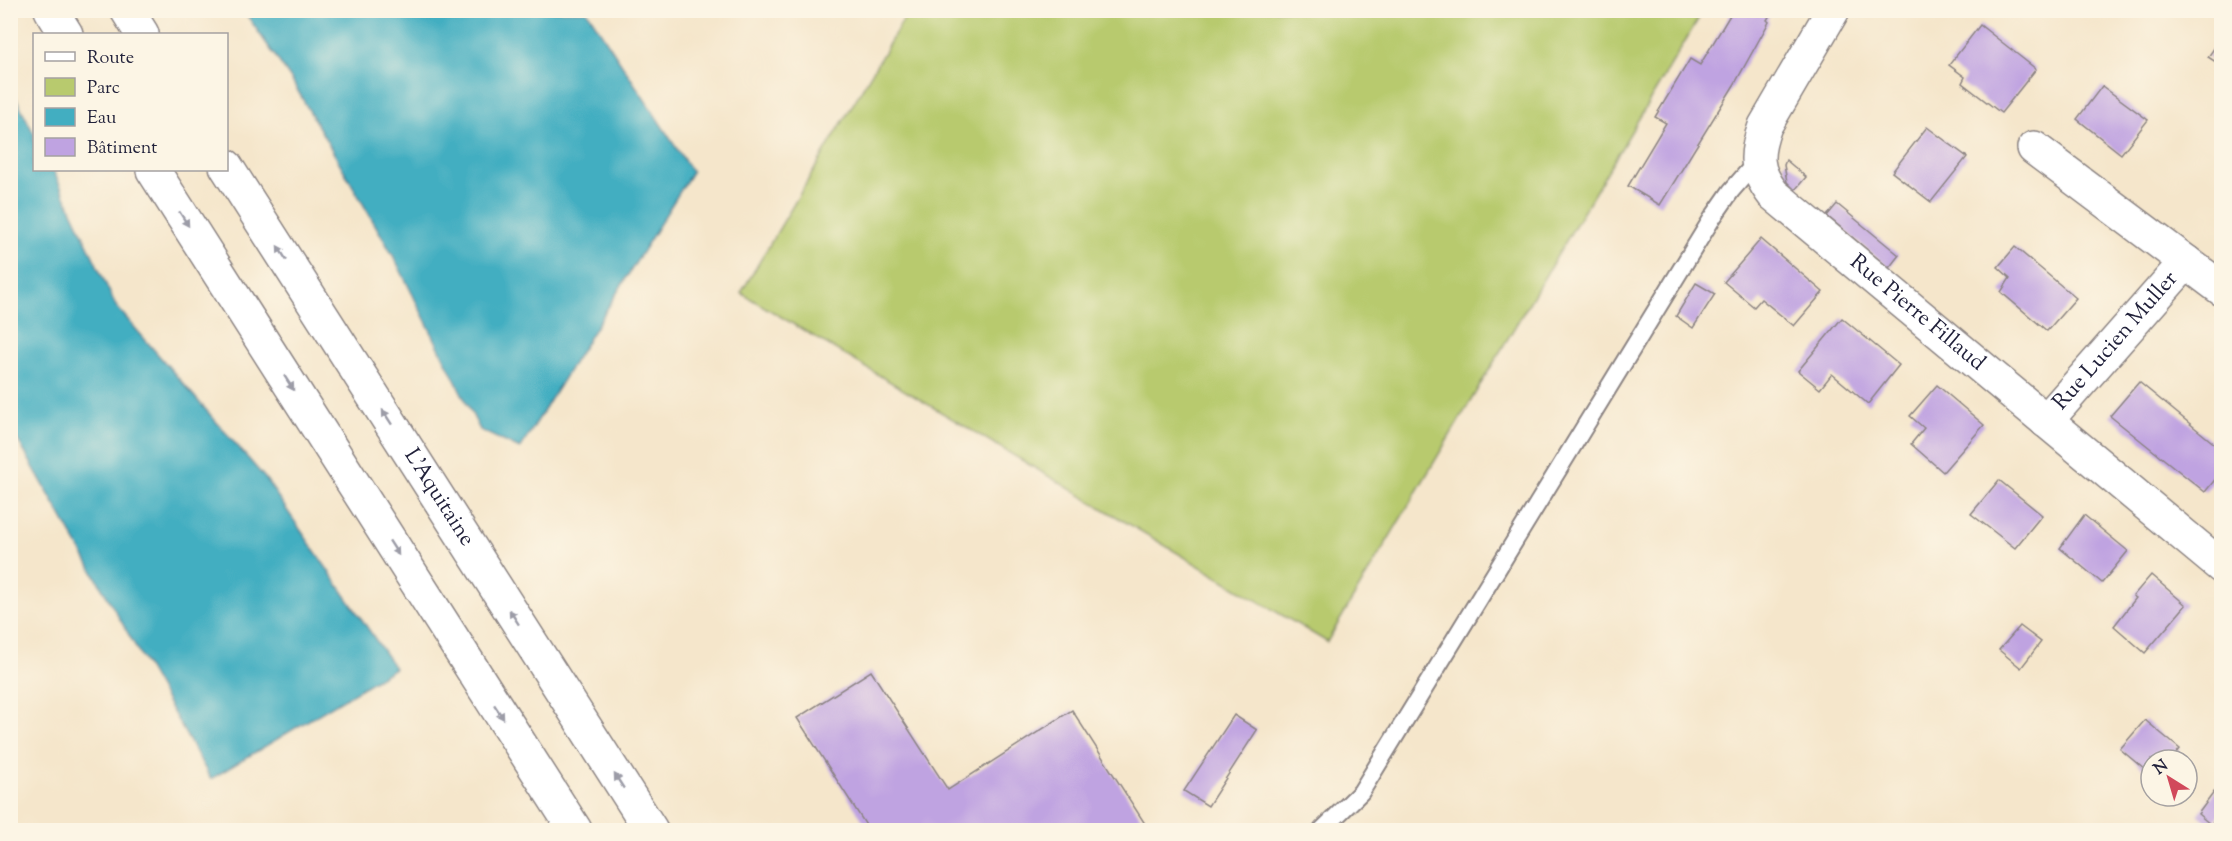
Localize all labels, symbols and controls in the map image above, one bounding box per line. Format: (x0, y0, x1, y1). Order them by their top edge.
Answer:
legend (33, 33, 228, 171)
text: Route (87, 46, 134, 72)
text: Parc (87, 76, 120, 102)
text: Eau (87, 106, 116, 132)
text: Bâtiment (87, 136, 157, 162)
one-way arrow (179, 211, 190, 227)
one-way arrow (277, 245, 288, 261)
street label: Rue Pierre Fillaud (1842, 247, 1992, 379)
street label: Rue Lucien Muller (2046, 265, 2186, 418)
one-way arrow (283, 375, 294, 391)
one-way arrow (382, 409, 393, 425)
street label: L'Aquitaine (395, 443, 482, 553)
one-way arrow (388, 539, 400, 555)
one-way arrow (509, 609, 520, 625)
one-way arrow (493, 704, 504, 720)
north arrow (2139, 748, 2199, 808)
text: N (2149, 755, 2174, 781)
one-way arrow (614, 773, 625, 789)

